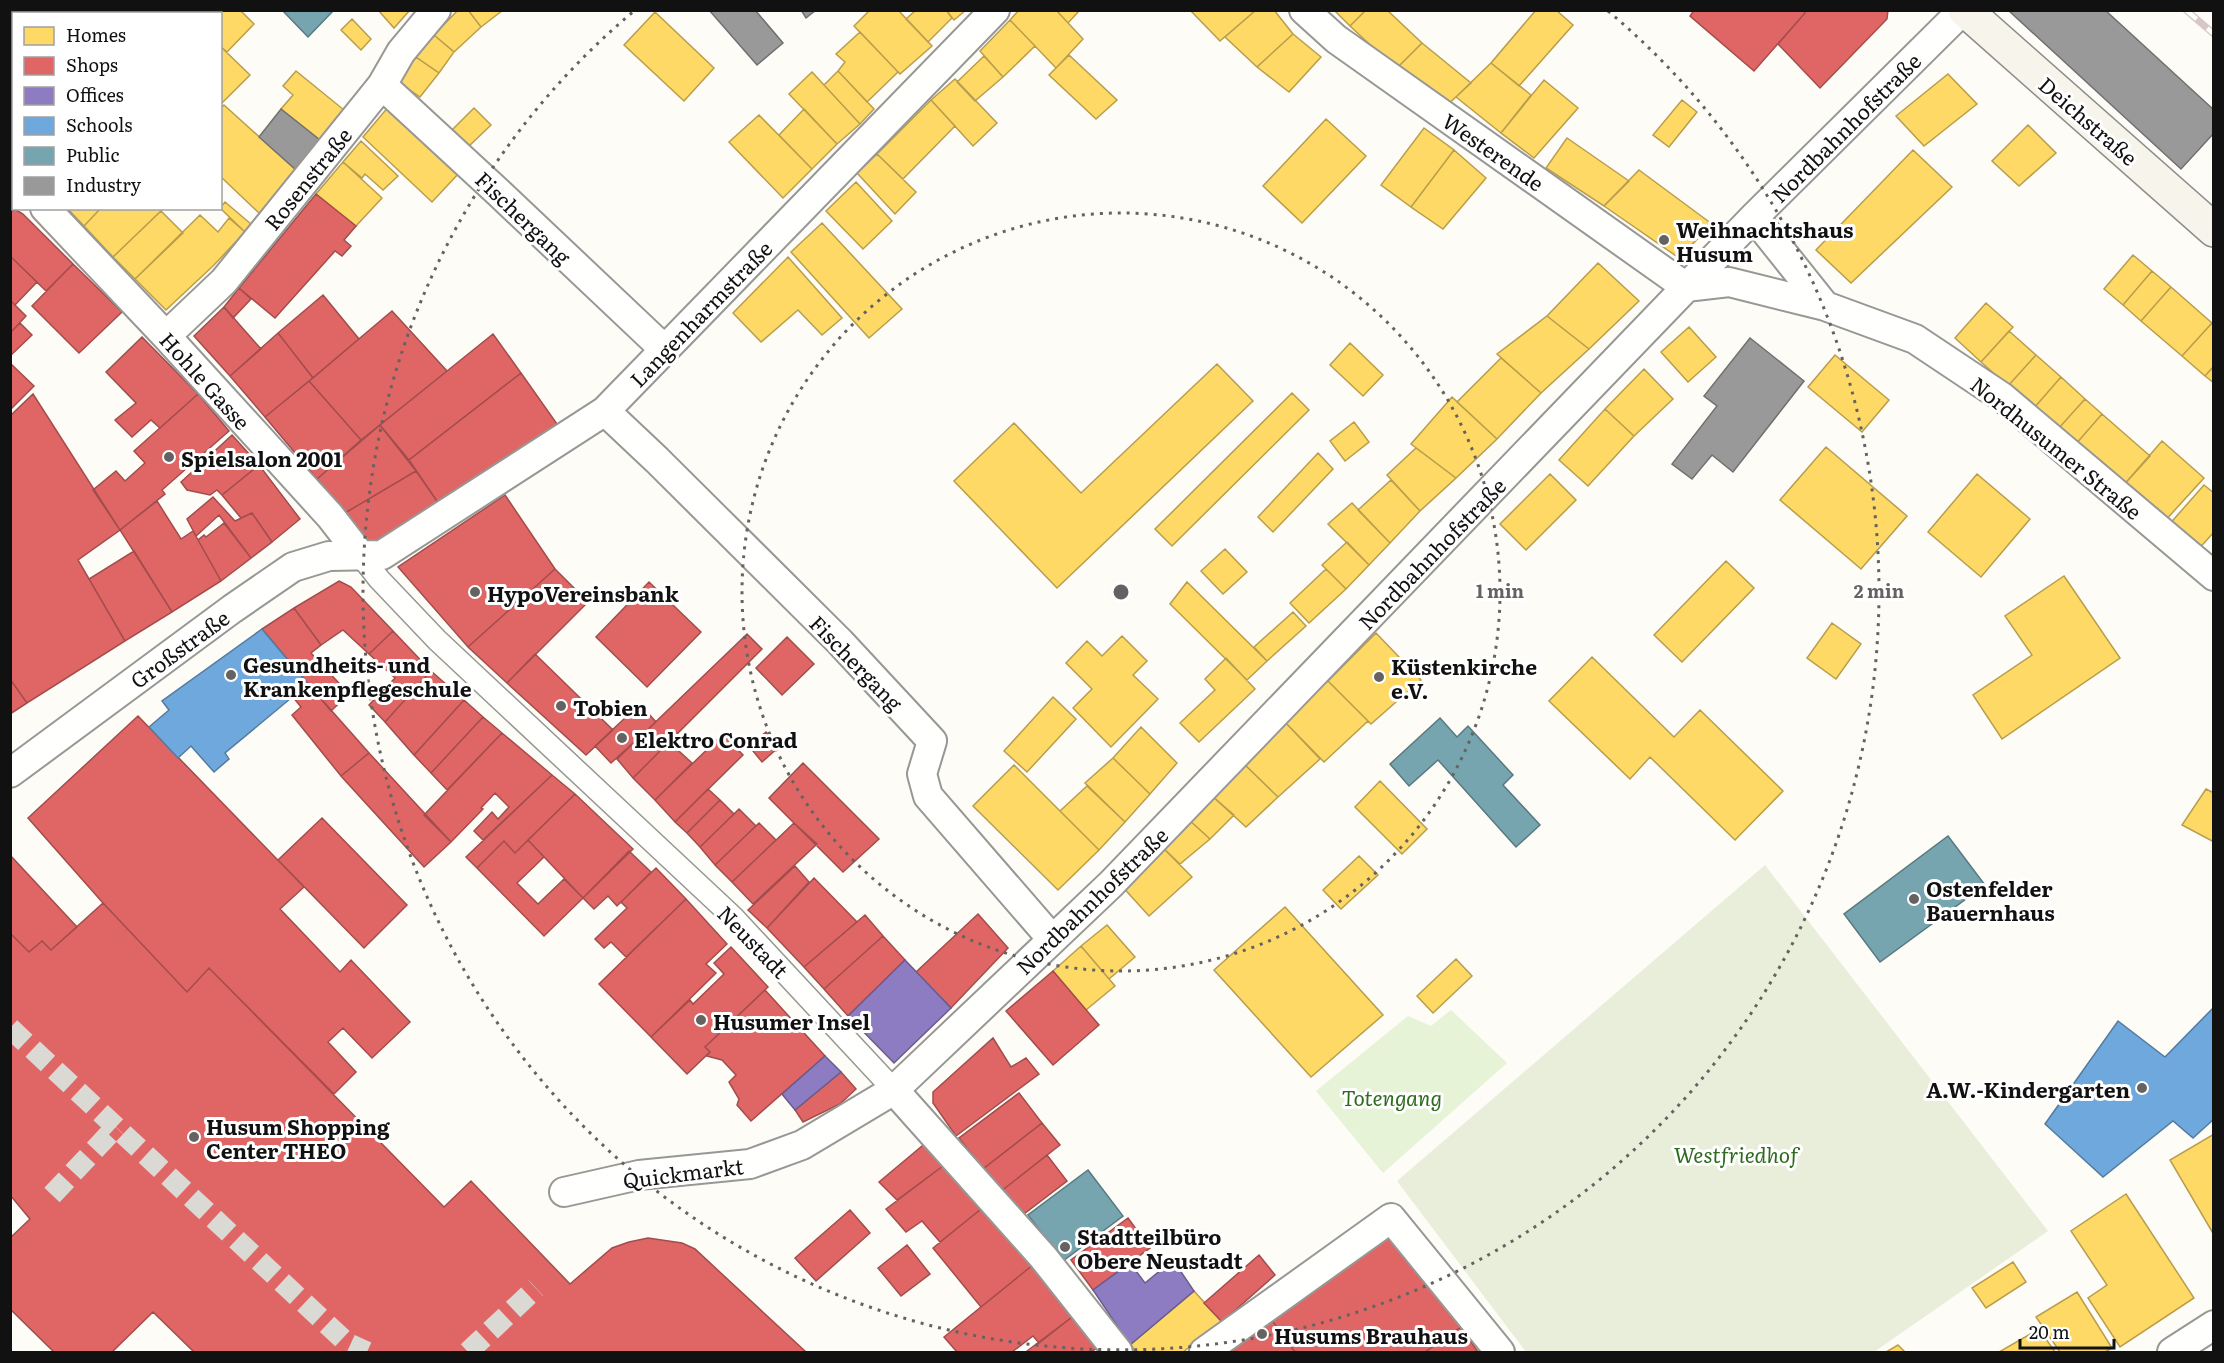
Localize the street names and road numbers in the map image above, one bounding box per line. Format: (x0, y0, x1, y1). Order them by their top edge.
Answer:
street label: Nordbahnhofstraße (1763, 45, 1927, 209)
street label: Deichstraße (2033, 68, 2145, 172)
street label: Westerende (1437, 105, 1551, 198)
street label: Rosenstraße (256, 120, 358, 236)
street label: Fischergang (469, 163, 579, 271)
street label: Langenharmstraße (622, 233, 778, 393)
street label: Hohle Gasse (154, 324, 258, 436)
street label: Nordhusumer Straße (1965, 368, 2149, 526)
street label: Nordbahnhofstraße (1350, 470, 1512, 636)
street label: Großstraße (123, 601, 235, 695)
street label: Fischergang (803, 607, 911, 717)
street label: Nordbahnhofstraße (1008, 819, 1174, 981)
street label: Neustadt (711, 898, 797, 985)
street label: Quickmarkt (621, 1149, 746, 1195)

